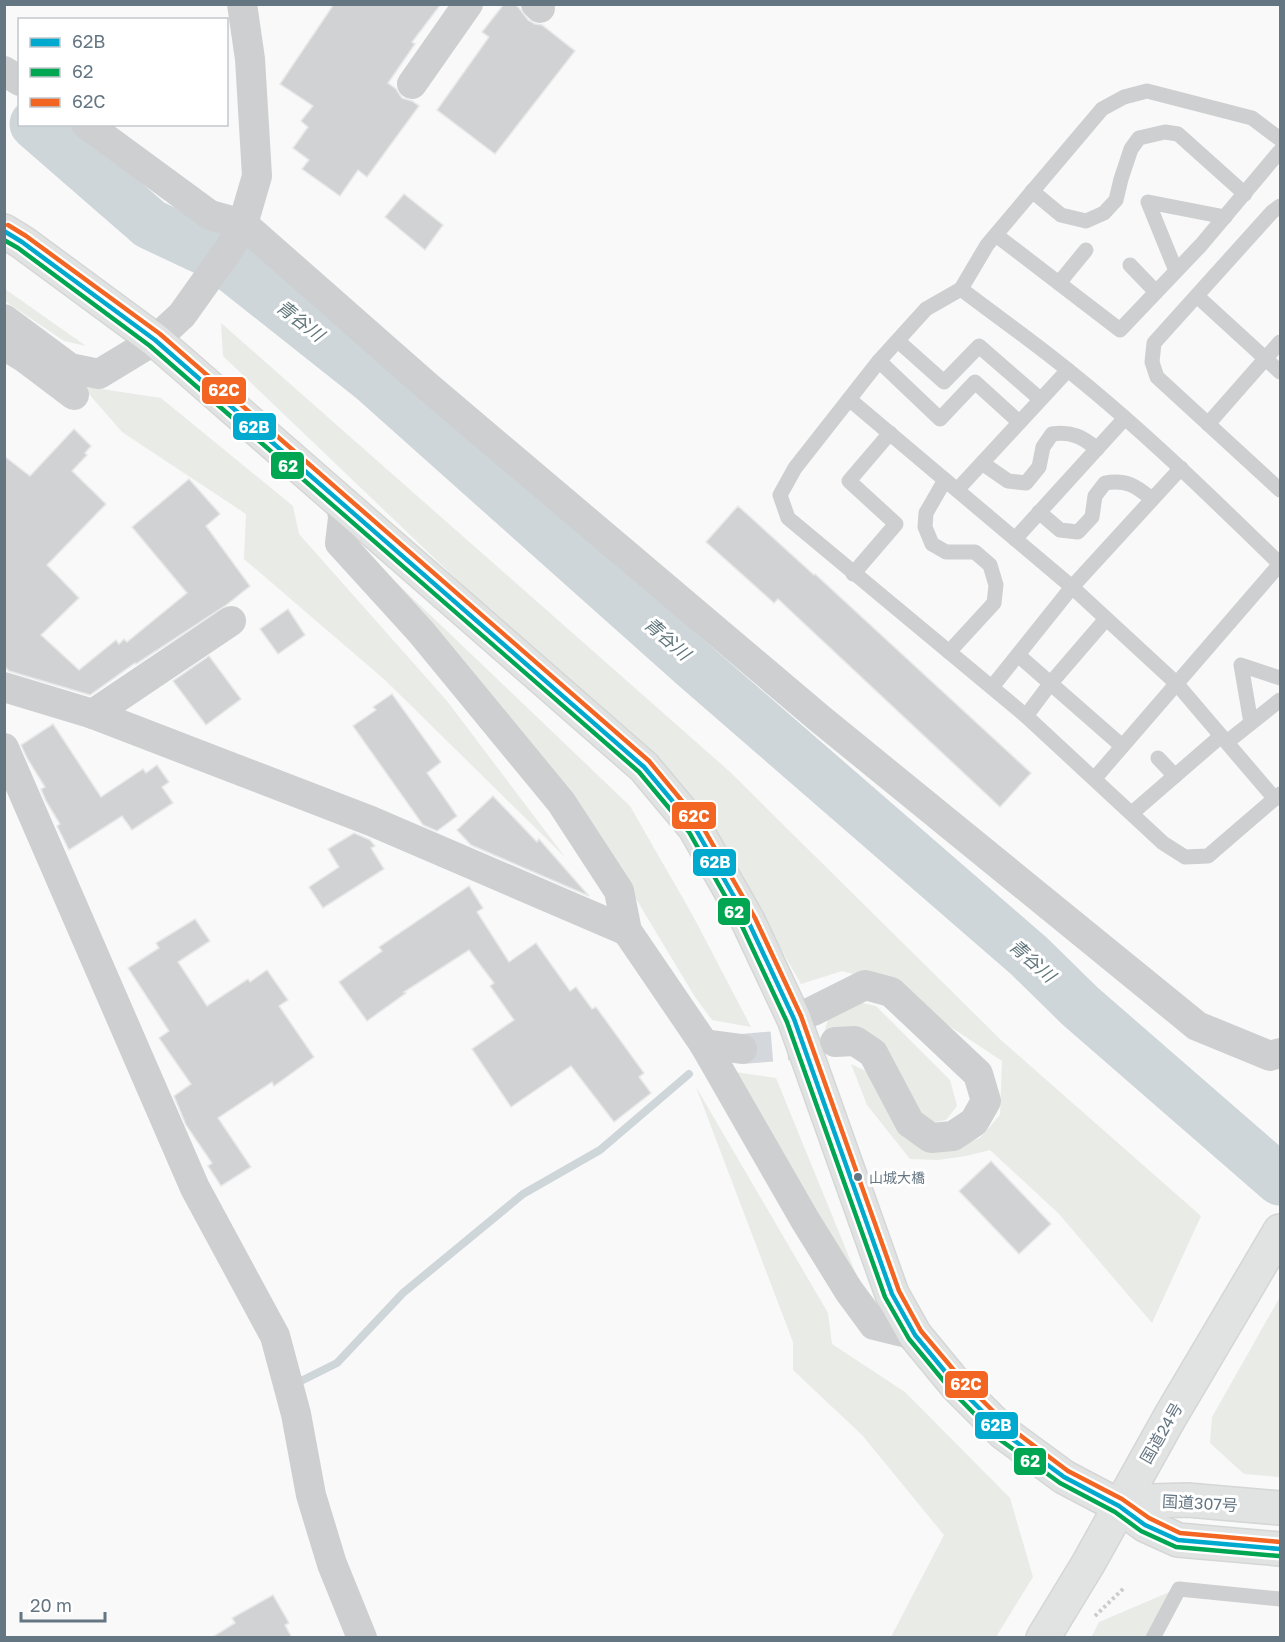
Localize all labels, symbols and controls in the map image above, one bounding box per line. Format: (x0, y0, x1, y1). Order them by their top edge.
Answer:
legend (18, 18, 228, 126)
text: 62B (72, 30, 105, 52)
text: 62 (72, 60, 93, 82)
text: 62C (72, 90, 106, 112)
water label: 青谷川 (273, 295, 330, 347)
line badge: 62C (201, 376, 247, 405)
text: 62C (208, 380, 240, 400)
line badge: 62B (232, 412, 277, 441)
text: 62B (238, 417, 270, 437)
line badge: 62 (270, 451, 305, 480)
text: 62 (278, 456, 298, 476)
water label: 青谷川 (640, 612, 697, 666)
line badge: 62C (671, 801, 717, 830)
text: 62C (678, 806, 710, 826)
line badge: 62B (692, 848, 737, 877)
text: 62B (699, 852, 731, 872)
line badge: 62 (717, 897, 751, 926)
text: 62 (724, 902, 744, 922)
water label: 青谷川 (1005, 934, 1062, 988)
place label: 山城大橋 (869, 1169, 925, 1186)
marker: 山城大橋 (852, 1171, 864, 1183)
line badge: 62C (944, 1370, 989, 1399)
text: 62C (950, 1374, 982, 1394)
street label: 国道24号 (1136, 1399, 1186, 1467)
line badge: 62B (974, 1411, 1019, 1440)
text: 62B (980, 1415, 1012, 1435)
line badge: 62 (1013, 1447, 1047, 1476)
text: 62 (1020, 1451, 1040, 1471)
street label: 国道307号 (1162, 1491, 1238, 1515)
scale bar (21, 1585, 105, 1623)
text: 20 m (30, 1594, 72, 1616)

